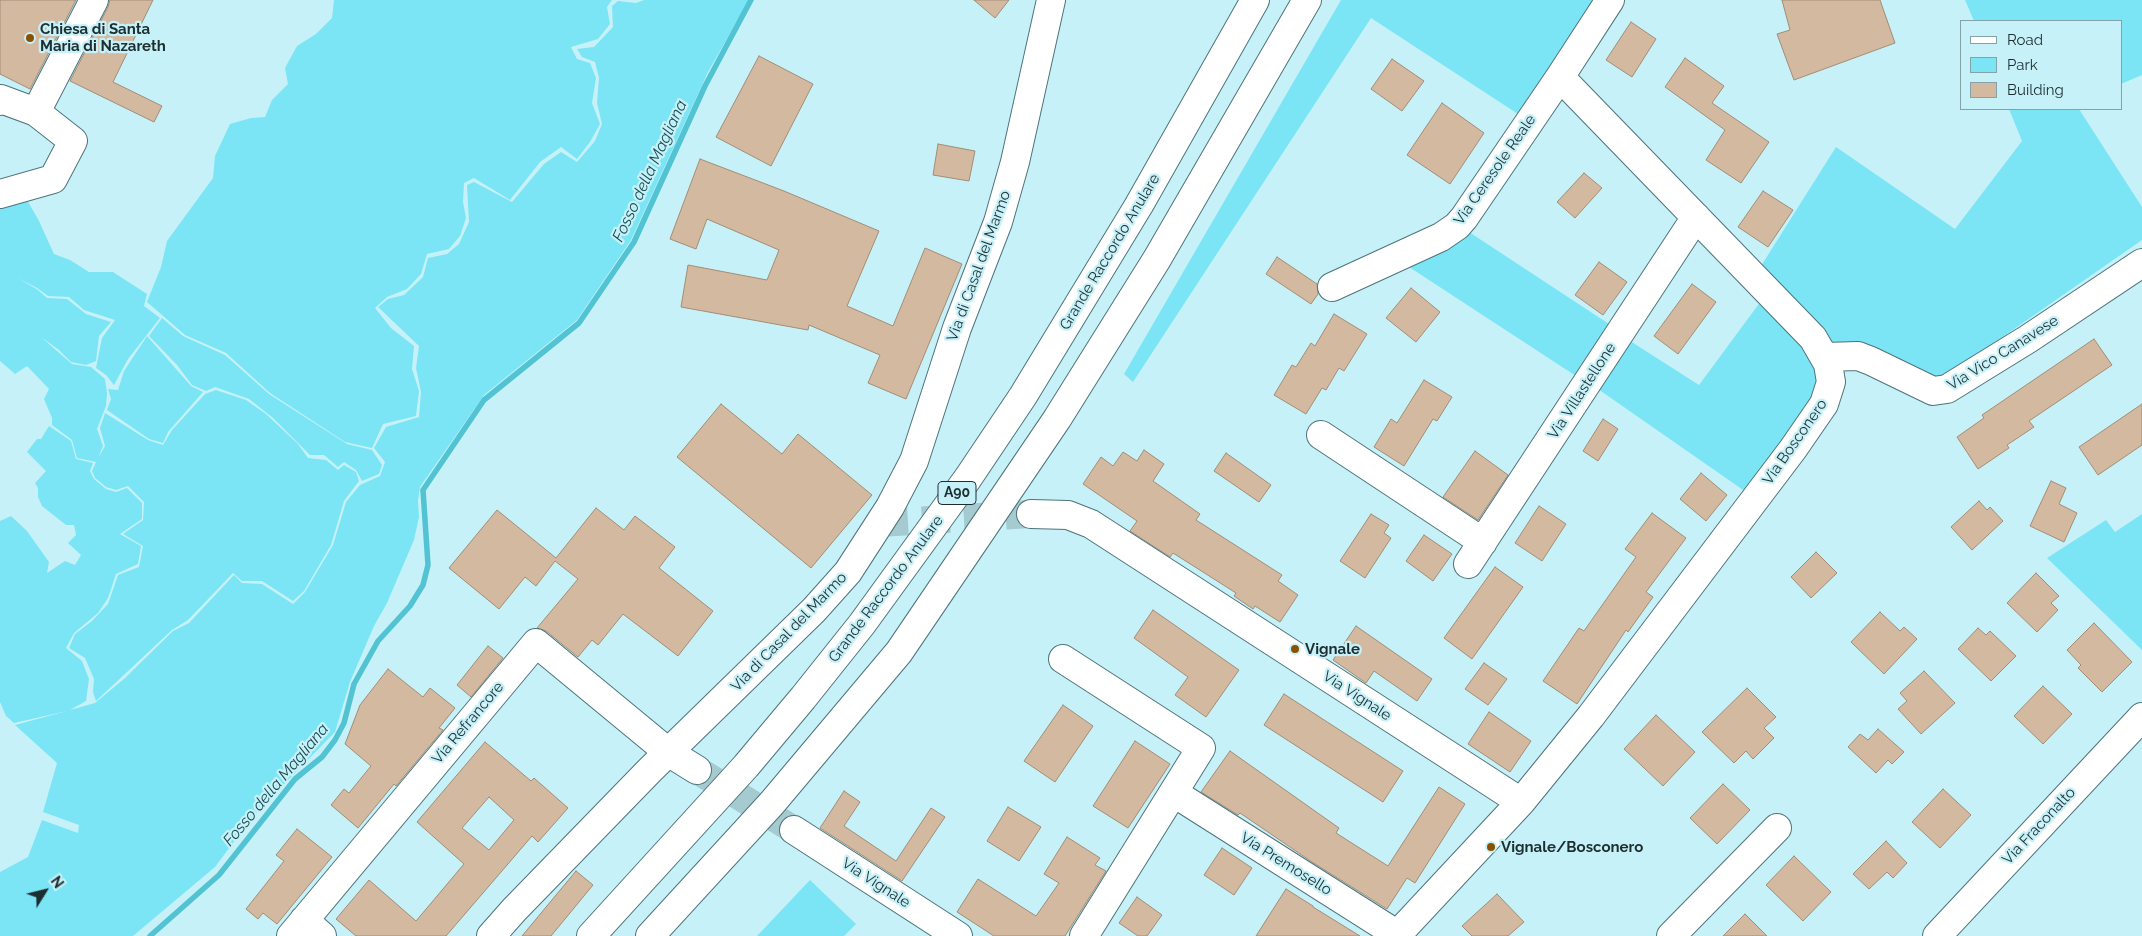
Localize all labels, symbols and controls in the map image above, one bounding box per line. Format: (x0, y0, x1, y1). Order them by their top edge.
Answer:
place label: Chiesa di Santa Maria di Nazareth (40, 20, 166, 55)
legend (1960, 20, 2122, 110)
text: Road (2007, 31, 2043, 49)
marker: Chiesa di Santa Maria di Nazareth (24, 32, 36, 44)
text: Park (2007, 56, 2038, 74)
text: Building (2007, 81, 2064, 99)
water label: Fosso della Magliana (609, 97, 691, 245)
street label: Via Ceresole Reale (1450, 111, 1540, 229)
street label: Grande Raccordo Anulare (1056, 171, 1164, 333)
street label: Via di Casal del Marmo (943, 188, 1015, 344)
street label: Via Vico Canavese (1944, 312, 2062, 394)
street label: Via Villastellone (1544, 340, 1620, 442)
street label: Via Bosconero (1759, 396, 1831, 488)
road number: A90 (938, 482, 976, 504)
street label: Grande Raccordo Anulare (825, 512, 947, 666)
street label: Via di Casal del Marmo (727, 569, 851, 695)
place label: Vignale (1305, 640, 1360, 658)
marker: Vignale (1289, 643, 1301, 655)
street label: Via Vignale (1319, 667, 1395, 725)
street label: Via Refrancore (428, 678, 508, 768)
water label: Fosso della Magliana (219, 720, 333, 850)
street label: Via Fraconalto (1999, 784, 2079, 868)
street label: Via Premosello (1237, 829, 1335, 899)
place label: Vignale/Bosconero (1501, 838, 1643, 856)
marker: Vignale/Bosconero (1485, 841, 1497, 853)
street label: Via Vignale (838, 854, 914, 912)
north arrow (20, 866, 70, 916)
text: N (48, 873, 67, 891)

